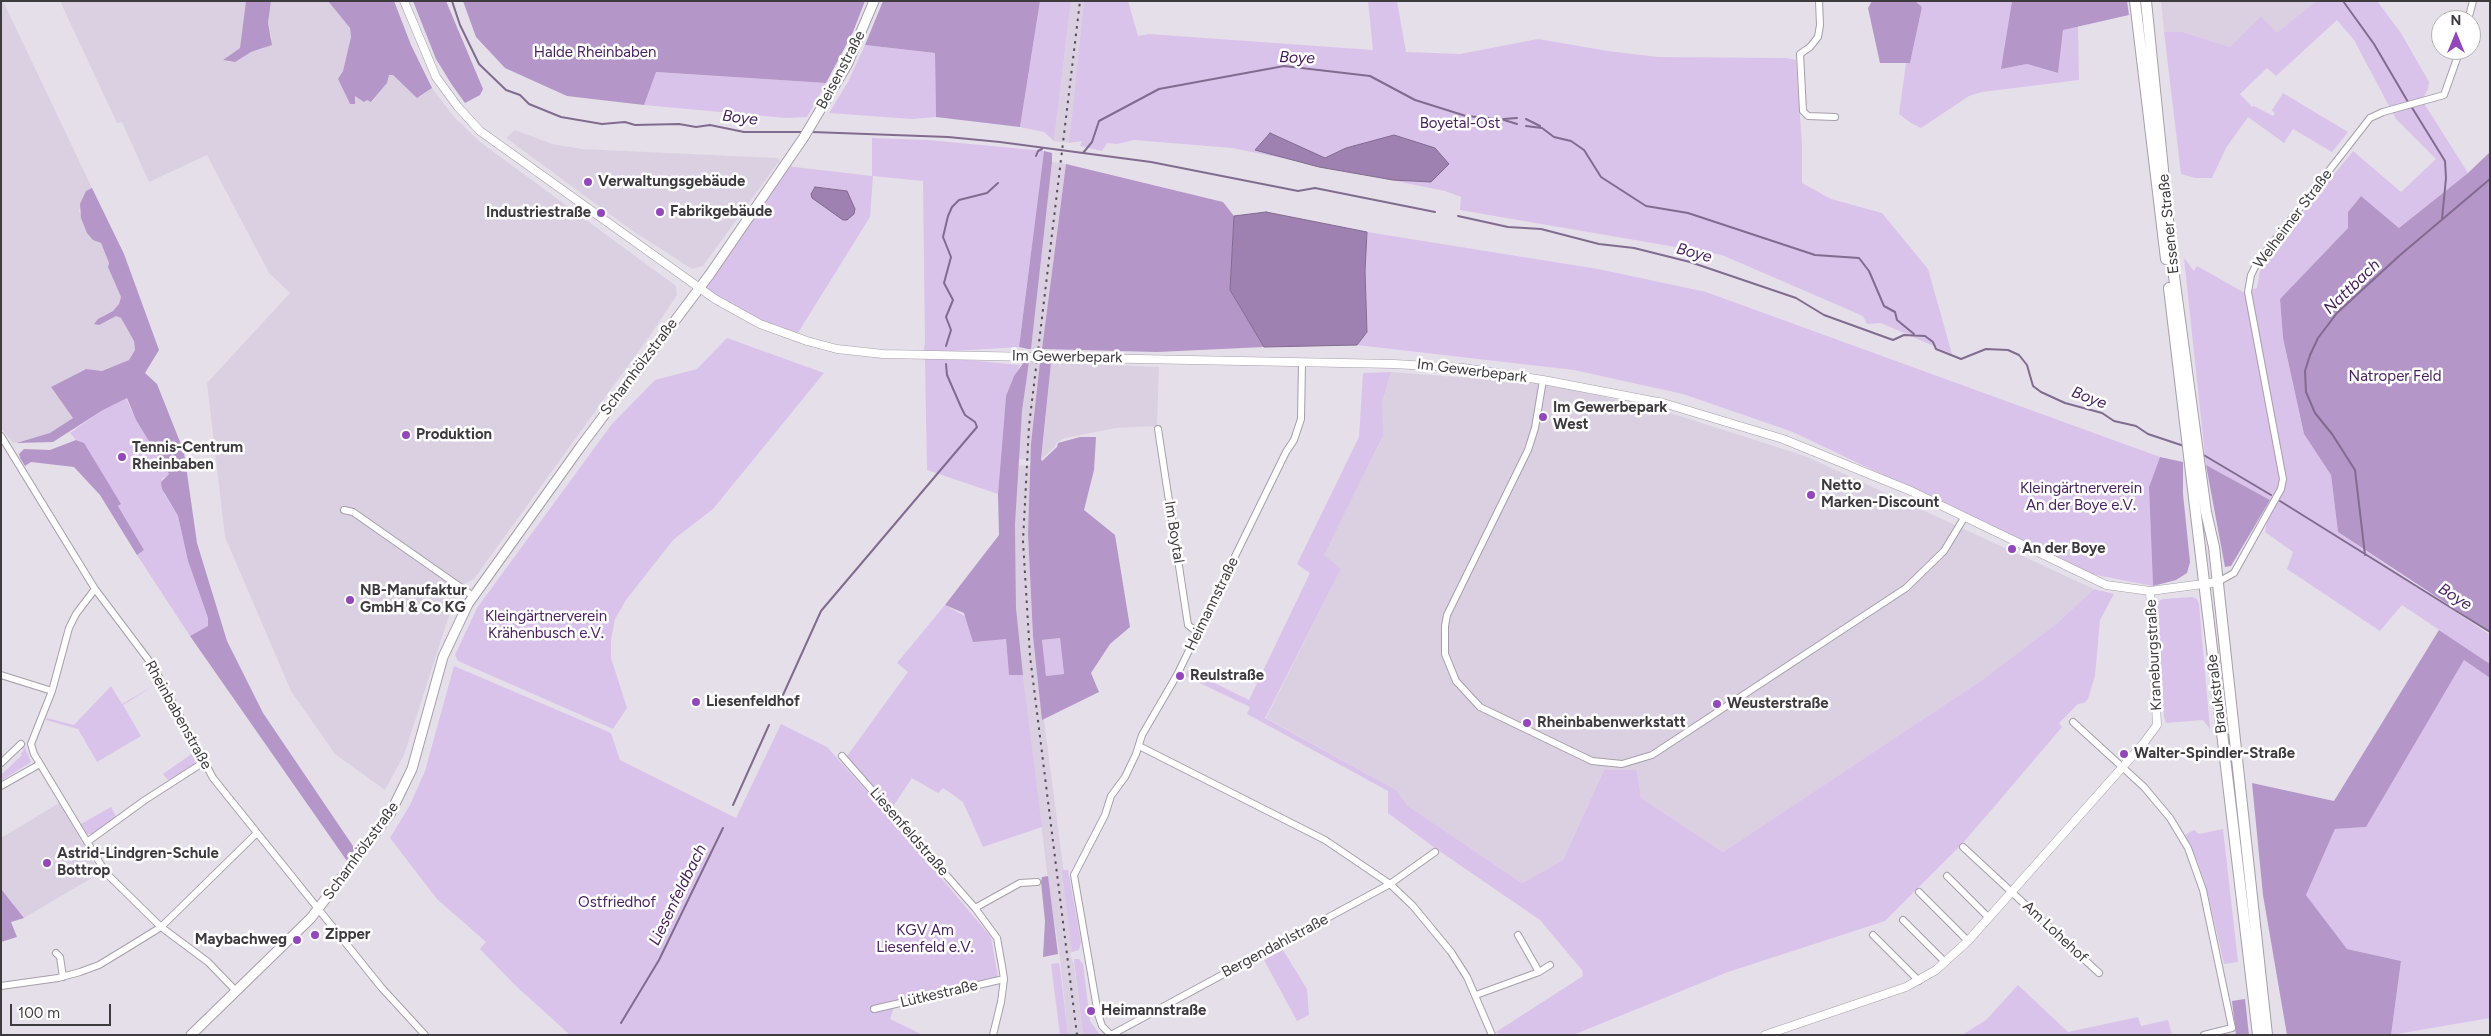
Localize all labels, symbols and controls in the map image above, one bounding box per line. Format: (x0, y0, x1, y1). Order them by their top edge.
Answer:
north arrow (2431, 10, 2481, 60)
text: N (2451, 12, 2461, 29)
street label: Beisenstraße (813, 28, 869, 112)
park label: Halde Rheinbaben (534, 44, 656, 62)
water label: Boye (1279, 48, 1315, 68)
water label: Boye (721, 106, 759, 130)
park label: Boyetal-Ost (1420, 115, 1500, 133)
street label: Welheimer Straße (2250, 166, 2336, 272)
place label: Verwaltungsgebäude (598, 173, 745, 191)
street label: Essener Straße (2155, 173, 2183, 275)
marker: Verwaltungsgebäude (582, 176, 594, 188)
place label: Fabrikgebäude (670, 203, 772, 221)
place label: Industriestraße (486, 204, 591, 222)
marker: Fabrikgebäude (654, 206, 666, 218)
marker: Industriestraße (595, 207, 607, 219)
water label: Boye (1674, 239, 1714, 267)
water label: Nattbach (2320, 256, 2384, 318)
street label: Scharnhölzstraße (597, 315, 681, 419)
street label: Im Gewerbepark (1012, 347, 1122, 367)
street label: Im Gewerbepark (1416, 355, 1528, 387)
park label: Natroper Feld (2349, 368, 2441, 386)
water label: Boye (2069, 383, 2109, 413)
place label: Im Gewerbepark West (1553, 399, 1667, 434)
marker: Im Gewerbepark West (1537, 411, 1549, 423)
place label: Produktion (416, 426, 492, 444)
marker: Produktion (400, 429, 412, 441)
place label: Tennis-Centrum Rheinbaben (132, 439, 243, 474)
marker: Tennis-Centrum Rheinbaben (116, 451, 128, 463)
place label: Netto Marken-Discount (1821, 477, 1940, 512)
park label: Kleingärtnerverein An der Boye e.V. (2020, 480, 2142, 515)
marker: Netto Marken-Discount (1805, 489, 1817, 501)
street label: Im Boytal (1160, 500, 1188, 564)
place label: An der Boye (2022, 540, 2106, 558)
marker: An der Boye (2006, 543, 2018, 555)
street label: Heimannstraße (1182, 554, 1242, 654)
water label: Boye (2435, 579, 2475, 615)
place label: NB-Manufaktur GmbH & Co KG (360, 582, 467, 617)
marker: NB-Manufaktur GmbH & Co KG (344, 594, 356, 606)
street label: Kraneburgstraße (2142, 599, 2166, 711)
park label: Kleingärtnerverein Krähenbusch e.V. (485, 608, 607, 643)
street label: Braukstraße (2203, 653, 2231, 735)
street label: Rheinbabenstraße (141, 657, 215, 773)
place label: Reulstraße (1190, 667, 1264, 685)
marker: Reulstraße (1174, 670, 1186, 682)
place label: Liesenfeldhof (706, 693, 800, 711)
place label: Weusterstraße (1727, 695, 1829, 713)
marker: Liesenfeldhof (690, 696, 702, 708)
marker: Weusterstraße (1711, 698, 1723, 710)
place label: Rheinbabenwerkstatt (1537, 714, 1686, 732)
marker: Rheinbabenwerkstatt (1521, 717, 1533, 729)
place label: Walter-Spindler-Straße (2134, 745, 2295, 763)
marker: Walter-Spindler-Straße (2118, 748, 2130, 760)
street label: Liesenfeldstraße (866, 784, 952, 880)
street label: Scharnhölzstraße (319, 799, 403, 903)
water label: Liesenfeldbach (645, 841, 711, 949)
place label: Astrid-Lindgren-Schule Bottrop (57, 845, 219, 880)
marker: Astrid-Lindgren-Schule Bottrop (41, 857, 53, 869)
park label: Ostfriedhof (578, 894, 656, 912)
street label: Am Lohehof (2019, 897, 2091, 967)
street label: Bergendahlstraße (1219, 910, 1331, 982)
park label: KGV Am Liesenfeld e.V. (876, 922, 974, 957)
place label: Zipper (325, 926, 370, 944)
marker: Zipper (309, 929, 321, 941)
place label: Maybachweg (195, 931, 287, 949)
marker: Maybachweg (291, 934, 303, 946)
street label: Lütkestraße (898, 976, 980, 1012)
scale bar (12, 994, 114, 1026)
place label: Heimannstraße (1101, 1002, 1206, 1020)
text: 100 m (18, 1004, 60, 1022)
marker: Heimannstraße (1085, 1005, 1097, 1017)

